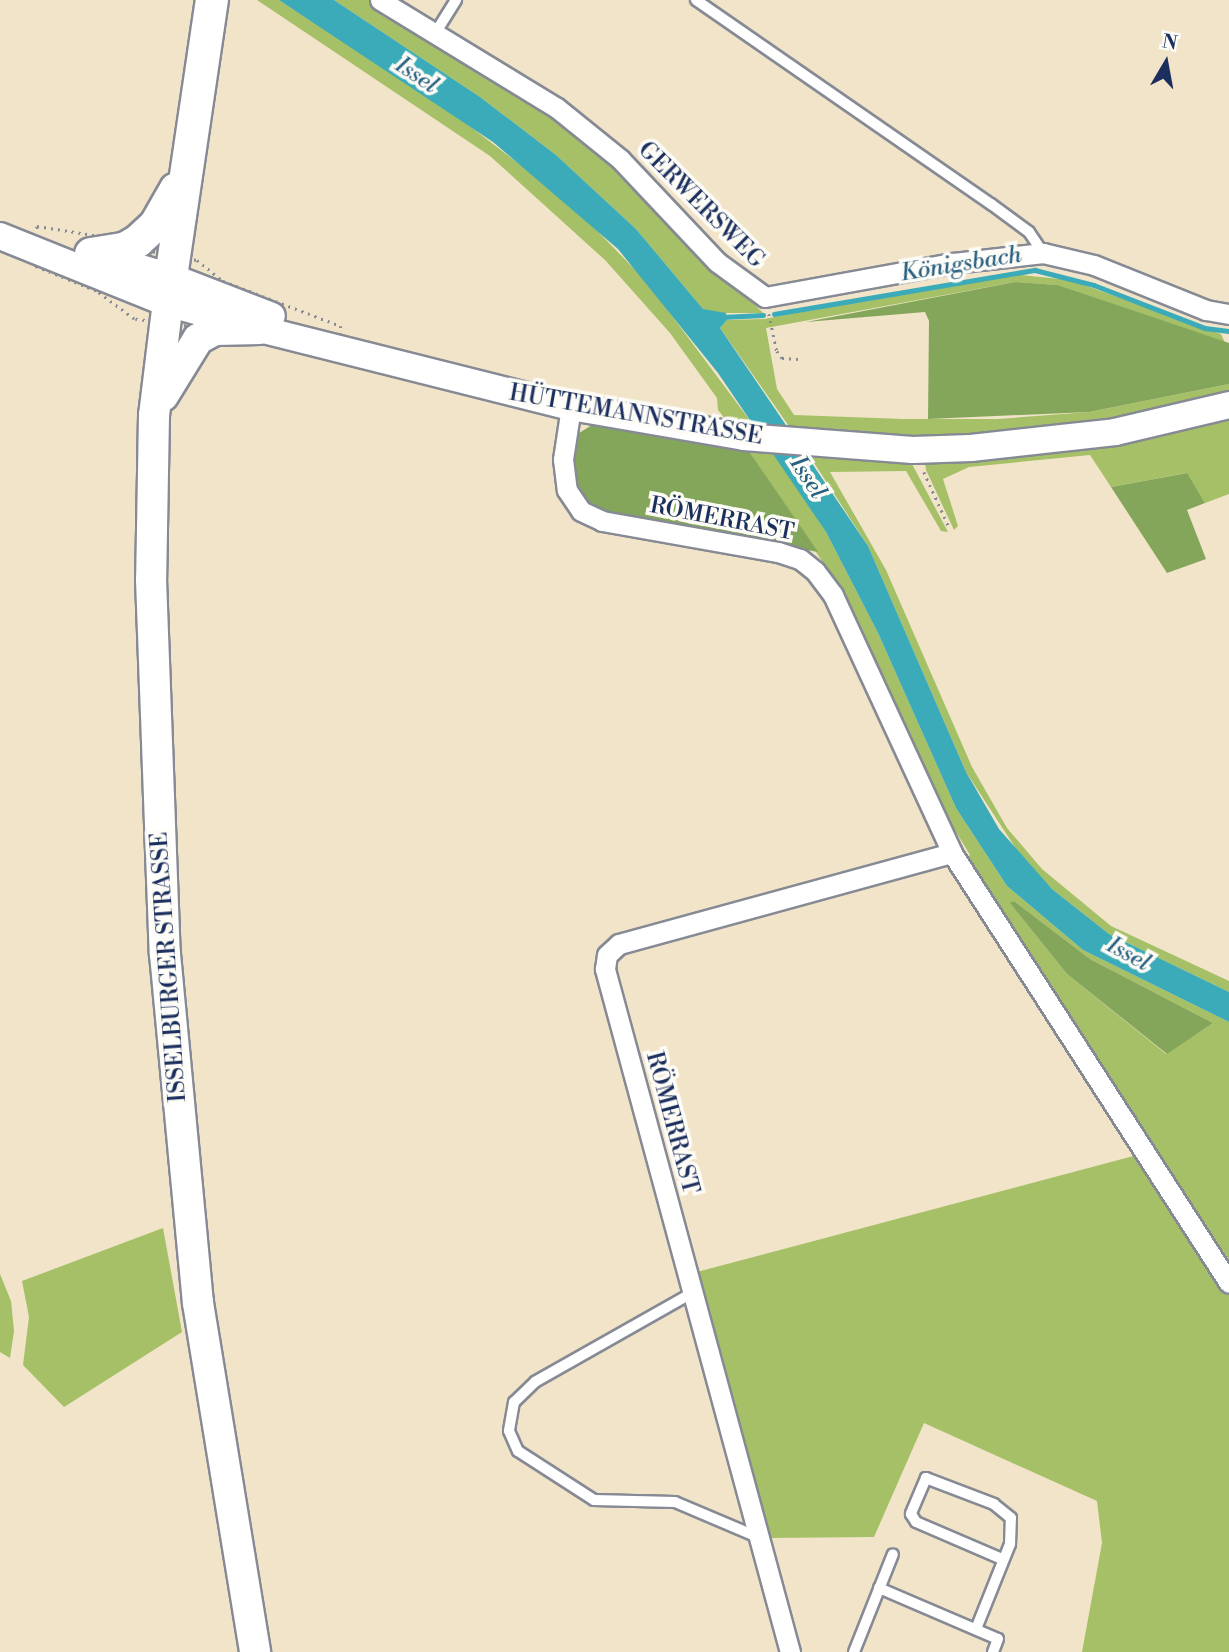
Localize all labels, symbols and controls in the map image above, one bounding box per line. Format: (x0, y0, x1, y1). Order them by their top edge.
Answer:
north arrow (1131, 28, 1201, 98)
text: N (1160, 29, 1179, 55)
water label: Issel (389, 51, 443, 101)
street label: GERWERSWEG (632, 136, 770, 274)
water label: Königsbach (898, 241, 1024, 289)
street label: HÜTTEMANNSTRASSE (507, 379, 765, 451)
water label: Issel (783, 451, 831, 505)
street label: RÖMERRAST (648, 491, 796, 547)
street label: ISSELBURGER STRASSE (146, 831, 192, 1103)
water label: Issel (1101, 931, 1155, 979)
street label: RÖMERRAST (640, 1049, 704, 1197)

